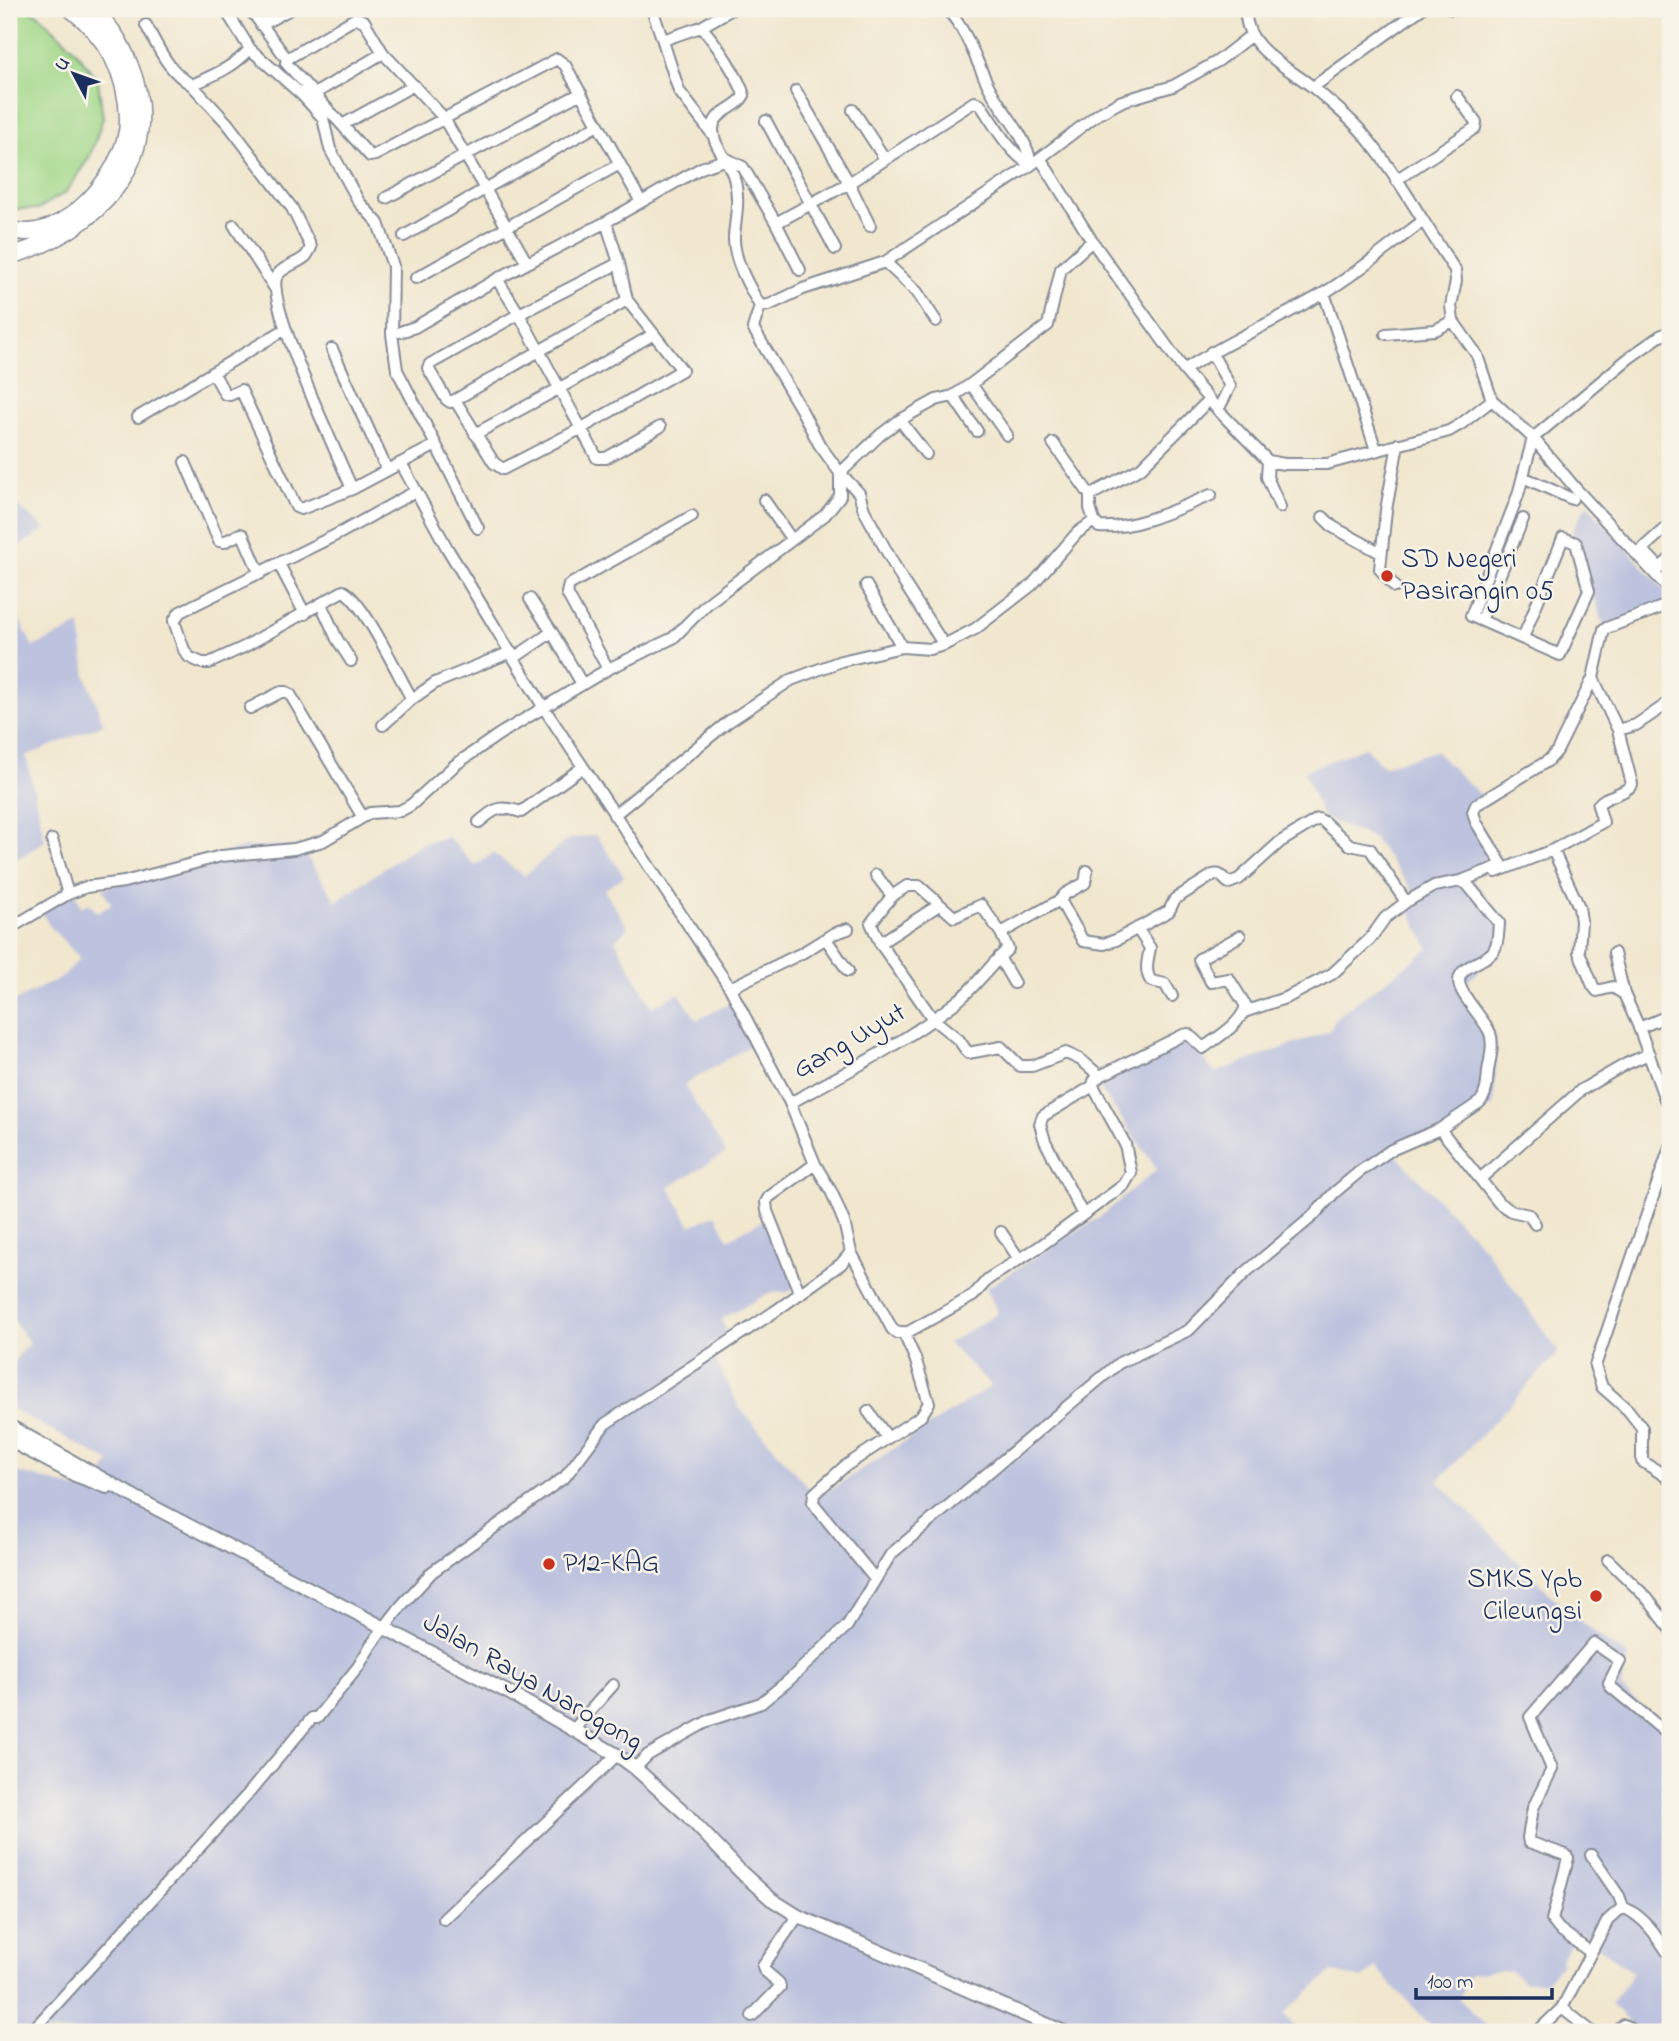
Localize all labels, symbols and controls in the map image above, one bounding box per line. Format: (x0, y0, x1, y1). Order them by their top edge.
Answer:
north arrow (38, 38, 108, 108)
text: U (49, 51, 77, 78)
place label: SD Negeri Pasirangin 05 (1401, 540, 1554, 613)
marker: SD Negeri Pasirangin 05 (1379, 568, 1395, 584)
street label: Gang Uyut (786, 993, 914, 1091)
place label: P12-KAG (563, 1544, 659, 1585)
marker: P12-KAG (541, 1556, 557, 1572)
place label: SMKS Ypb Cileungsi (1467, 1560, 1582, 1633)
marker: SMKS Ypb Cileungsi (1588, 1588, 1604, 1604)
street label: Jalan Raya Narogong (414, 1603, 650, 1763)
scale bar (1416, 1957, 1553, 2001)
text: 100 m (1427, 1968, 1473, 1998)

